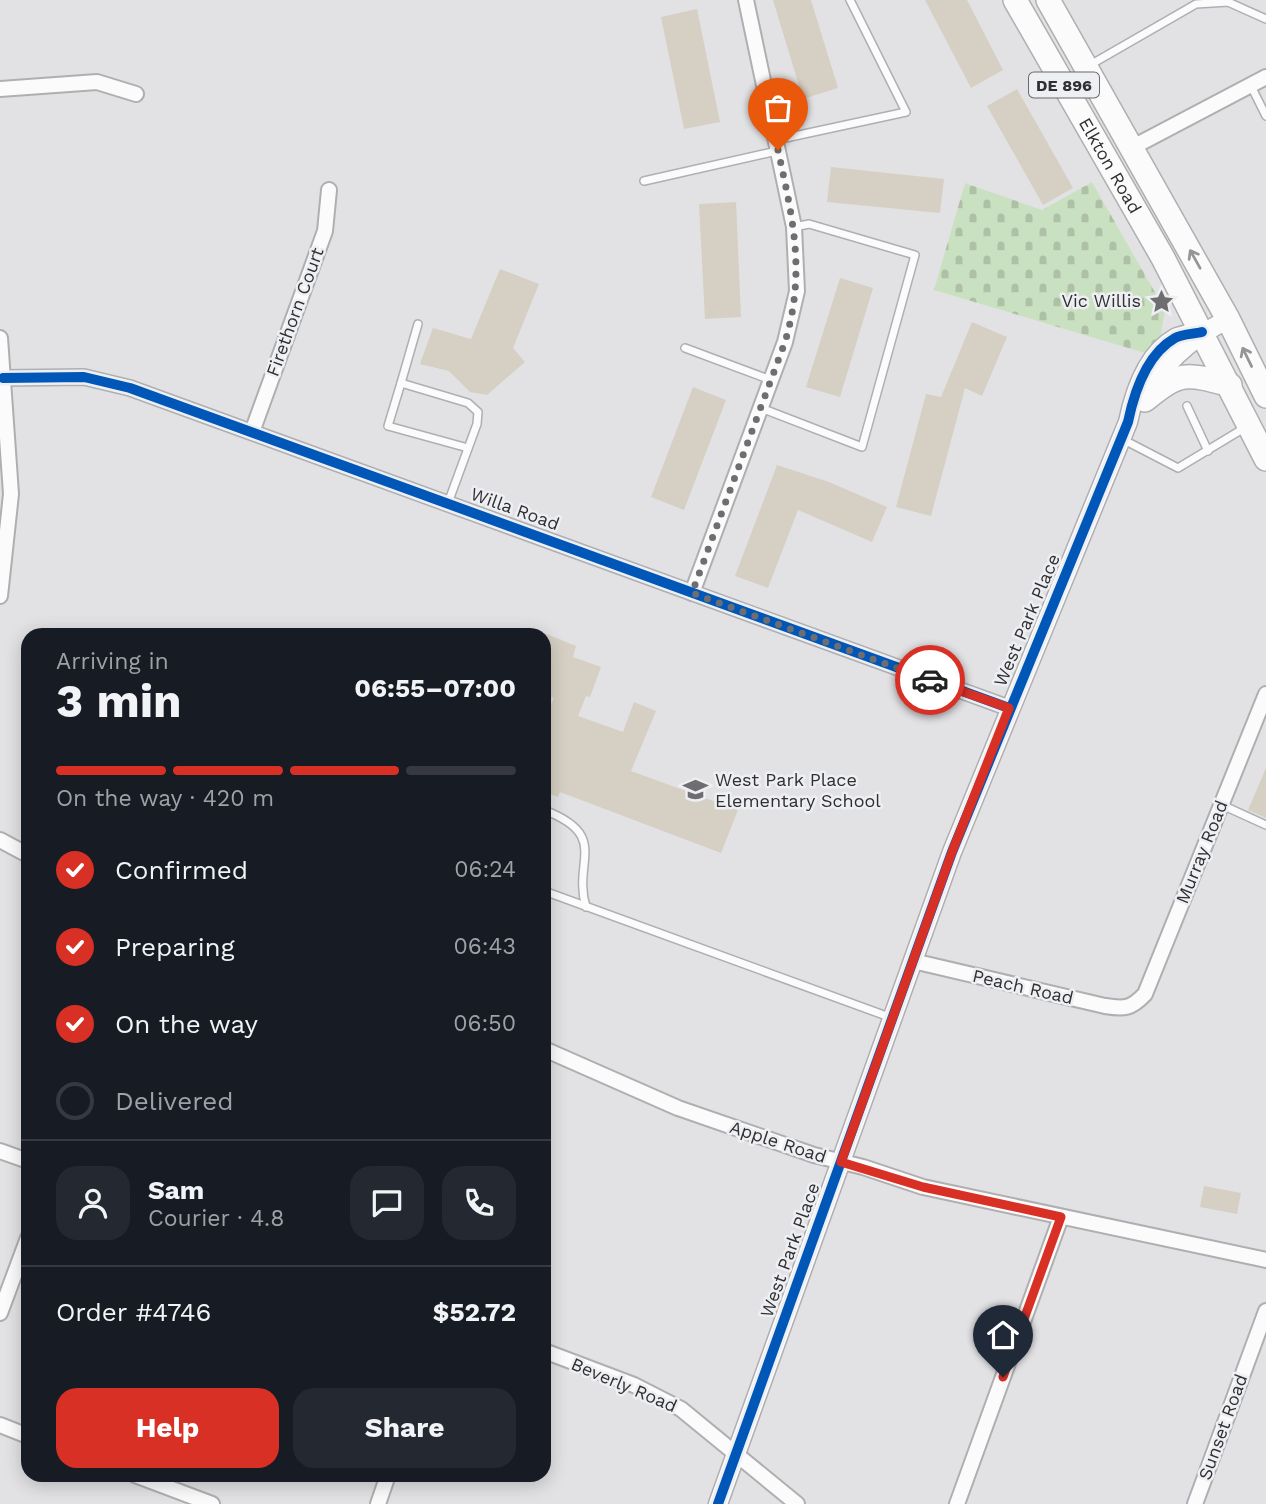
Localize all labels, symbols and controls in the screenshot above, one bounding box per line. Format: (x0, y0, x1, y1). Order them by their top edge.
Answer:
road number: DE 896 (1029, 72, 1099, 97)
pin (748, 78, 808, 150)
icon: bag (759, 89, 797, 127)
street label: Elkton Road (1075, 114, 1146, 217)
street label: Firethorn Court (261, 244, 328, 379)
one-way arrow (1187, 249, 1201, 270)
place icon: Vic Willis (1147, 287, 1175, 315)
place label: Vic Willis (1061, 290, 1141, 311)
one-way arrow (1239, 347, 1253, 368)
street label: Willa Road (468, 483, 562, 534)
street label: West Park Place (989, 550, 1064, 689)
courier (895, 645, 965, 715)
text: Arriving in (56, 648, 169, 675)
icon: car (911, 661, 949, 699)
text: 06:55–07:00 (354, 673, 516, 703)
text: 3 min (56, 674, 182, 728)
place label: West Park Place Elementary School (715, 769, 881, 811)
school or university icon: West Park Place Elementary School (681, 776, 709, 804)
text: On the way · 420 m (56, 785, 274, 812)
street label: Murray Road (1171, 797, 1232, 906)
icon: check (56, 851, 94, 889)
text: Confirmed (115, 855, 248, 885)
text: 06:24 (454, 856, 516, 883)
icon: check (56, 928, 94, 966)
text: Preparing (115, 932, 235, 962)
text: 06:43 (453, 933, 516, 960)
street label: Peach Road (971, 965, 1076, 1008)
icon: check (56, 1005, 94, 1043)
text: On the way (115, 1009, 258, 1039)
text: 06:50 (453, 1010, 516, 1037)
text: Delivered (115, 1086, 234, 1116)
street label: Apple Road (727, 1116, 829, 1167)
button: person (56, 1166, 130, 1240)
button: chat (350, 1166, 424, 1240)
button: phone (442, 1166, 516, 1240)
text: Sam (148, 1175, 204, 1205)
street label: West Park Place (755, 1180, 824, 1320)
text: Courier · 4.8 (148, 1205, 284, 1232)
text: Order #4746 (56, 1297, 211, 1327)
text: $52.72 (433, 1297, 516, 1327)
pin (973, 1305, 1033, 1377)
icon: home (984, 1316, 1022, 1354)
street label: Beverly Road (568, 1353, 680, 1416)
street label: Sunset Road (1194, 1371, 1251, 1483)
button: Help (56, 1388, 279, 1468)
button: Share (293, 1388, 516, 1468)

